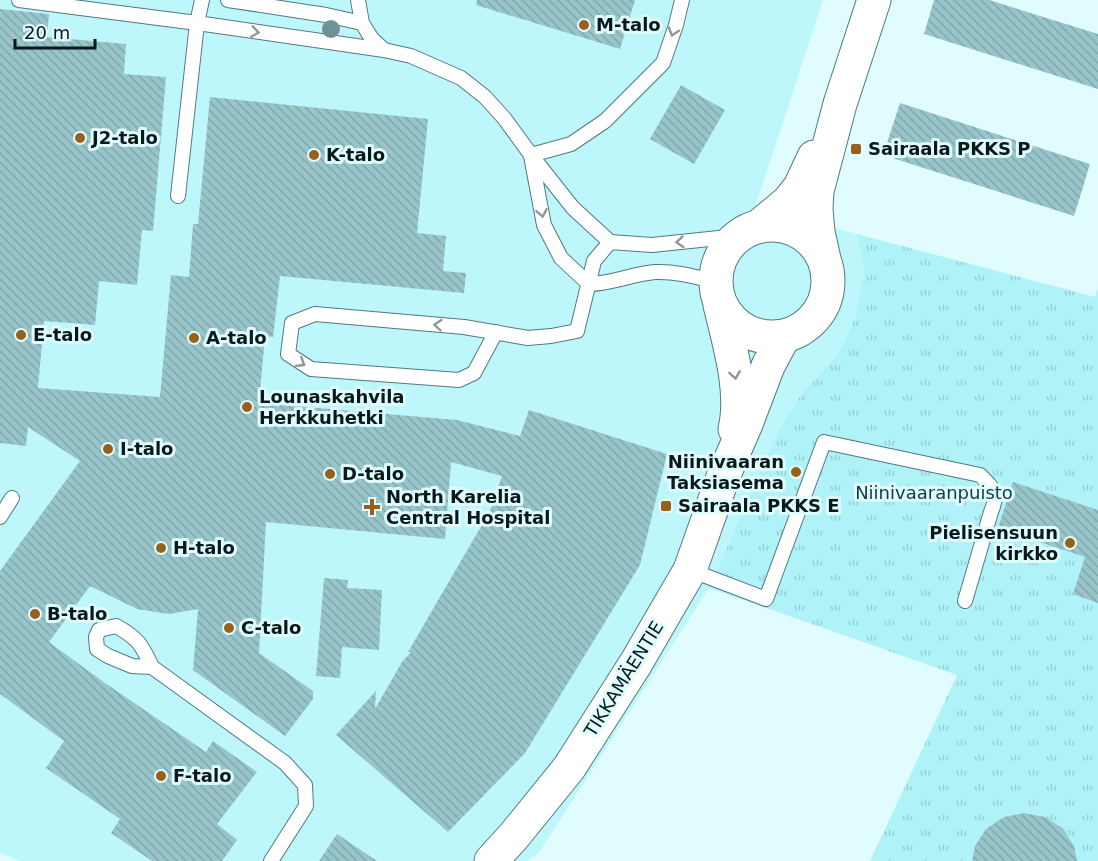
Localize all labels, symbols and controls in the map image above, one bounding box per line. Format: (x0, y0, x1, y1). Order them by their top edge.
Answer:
scale bar (15, 12, 94, 50)
place label: M-talo (596, 14, 661, 35)
marker: M-talo (577, 18, 591, 32)
text: 20 m (24, 22, 70, 43)
one-way arrow (250, 25, 260, 37)
one-way arrow (668, 26, 680, 37)
place label: J2-talo (90, 127, 158, 148)
marker: J2-talo (73, 131, 87, 145)
place label: Sairaala PKKS P (868, 138, 1031, 159)
marker: Sairaala PKKS P (849, 142, 863, 156)
place label: K-talo (326, 144, 385, 165)
marker: K-talo (307, 148, 321, 162)
one-way arrow (535, 207, 548, 217)
one-way arrow (675, 236, 684, 249)
one-way arrow (433, 319, 442, 332)
place label: E-talo (33, 324, 92, 345)
place label: A-talo (206, 327, 267, 348)
marker: E-talo (14, 328, 28, 342)
marker: A-talo (187, 331, 201, 345)
one-way arrow (295, 355, 305, 367)
one-way arrow (728, 370, 740, 379)
place label: Lounaskahvila Herkkuhetki (259, 386, 404, 428)
marker: Lounaskahvila Herkkuhetki (240, 400, 254, 414)
place label: I-talo (120, 438, 173, 459)
marker: I-talo (101, 442, 115, 456)
place label: Niinivaaran Taksiasema (667, 451, 784, 493)
place label: D-talo (342, 463, 404, 484)
marker: Niinivaaran Taksiasema (789, 465, 803, 479)
marker: D-talo (323, 467, 337, 481)
park label: Niinivaaranpuisto (855, 482, 1013, 503)
place label: North Karelia Central Hospital (386, 486, 550, 528)
place label: Sairaala PKKS E (678, 495, 840, 516)
marker: North Karelia Central Hospital (363, 498, 381, 516)
marker: Sairaala PKKS E (659, 499, 673, 513)
place label: Pielisensuun kirkko (929, 522, 1058, 564)
marker: Pielisensuun kirkko (1063, 536, 1077, 550)
place label: H-talo (173, 537, 235, 558)
marker: H-talo (154, 541, 168, 555)
place label: B-talo (47, 603, 107, 624)
marker: B-talo (28, 607, 42, 621)
place label: C-talo (241, 617, 301, 638)
street label: TIKKAMÄENTIE (579, 617, 668, 741)
marker: C-talo (222, 621, 236, 635)
place label: F-talo (173, 765, 232, 786)
marker: F-talo (154, 769, 168, 783)

